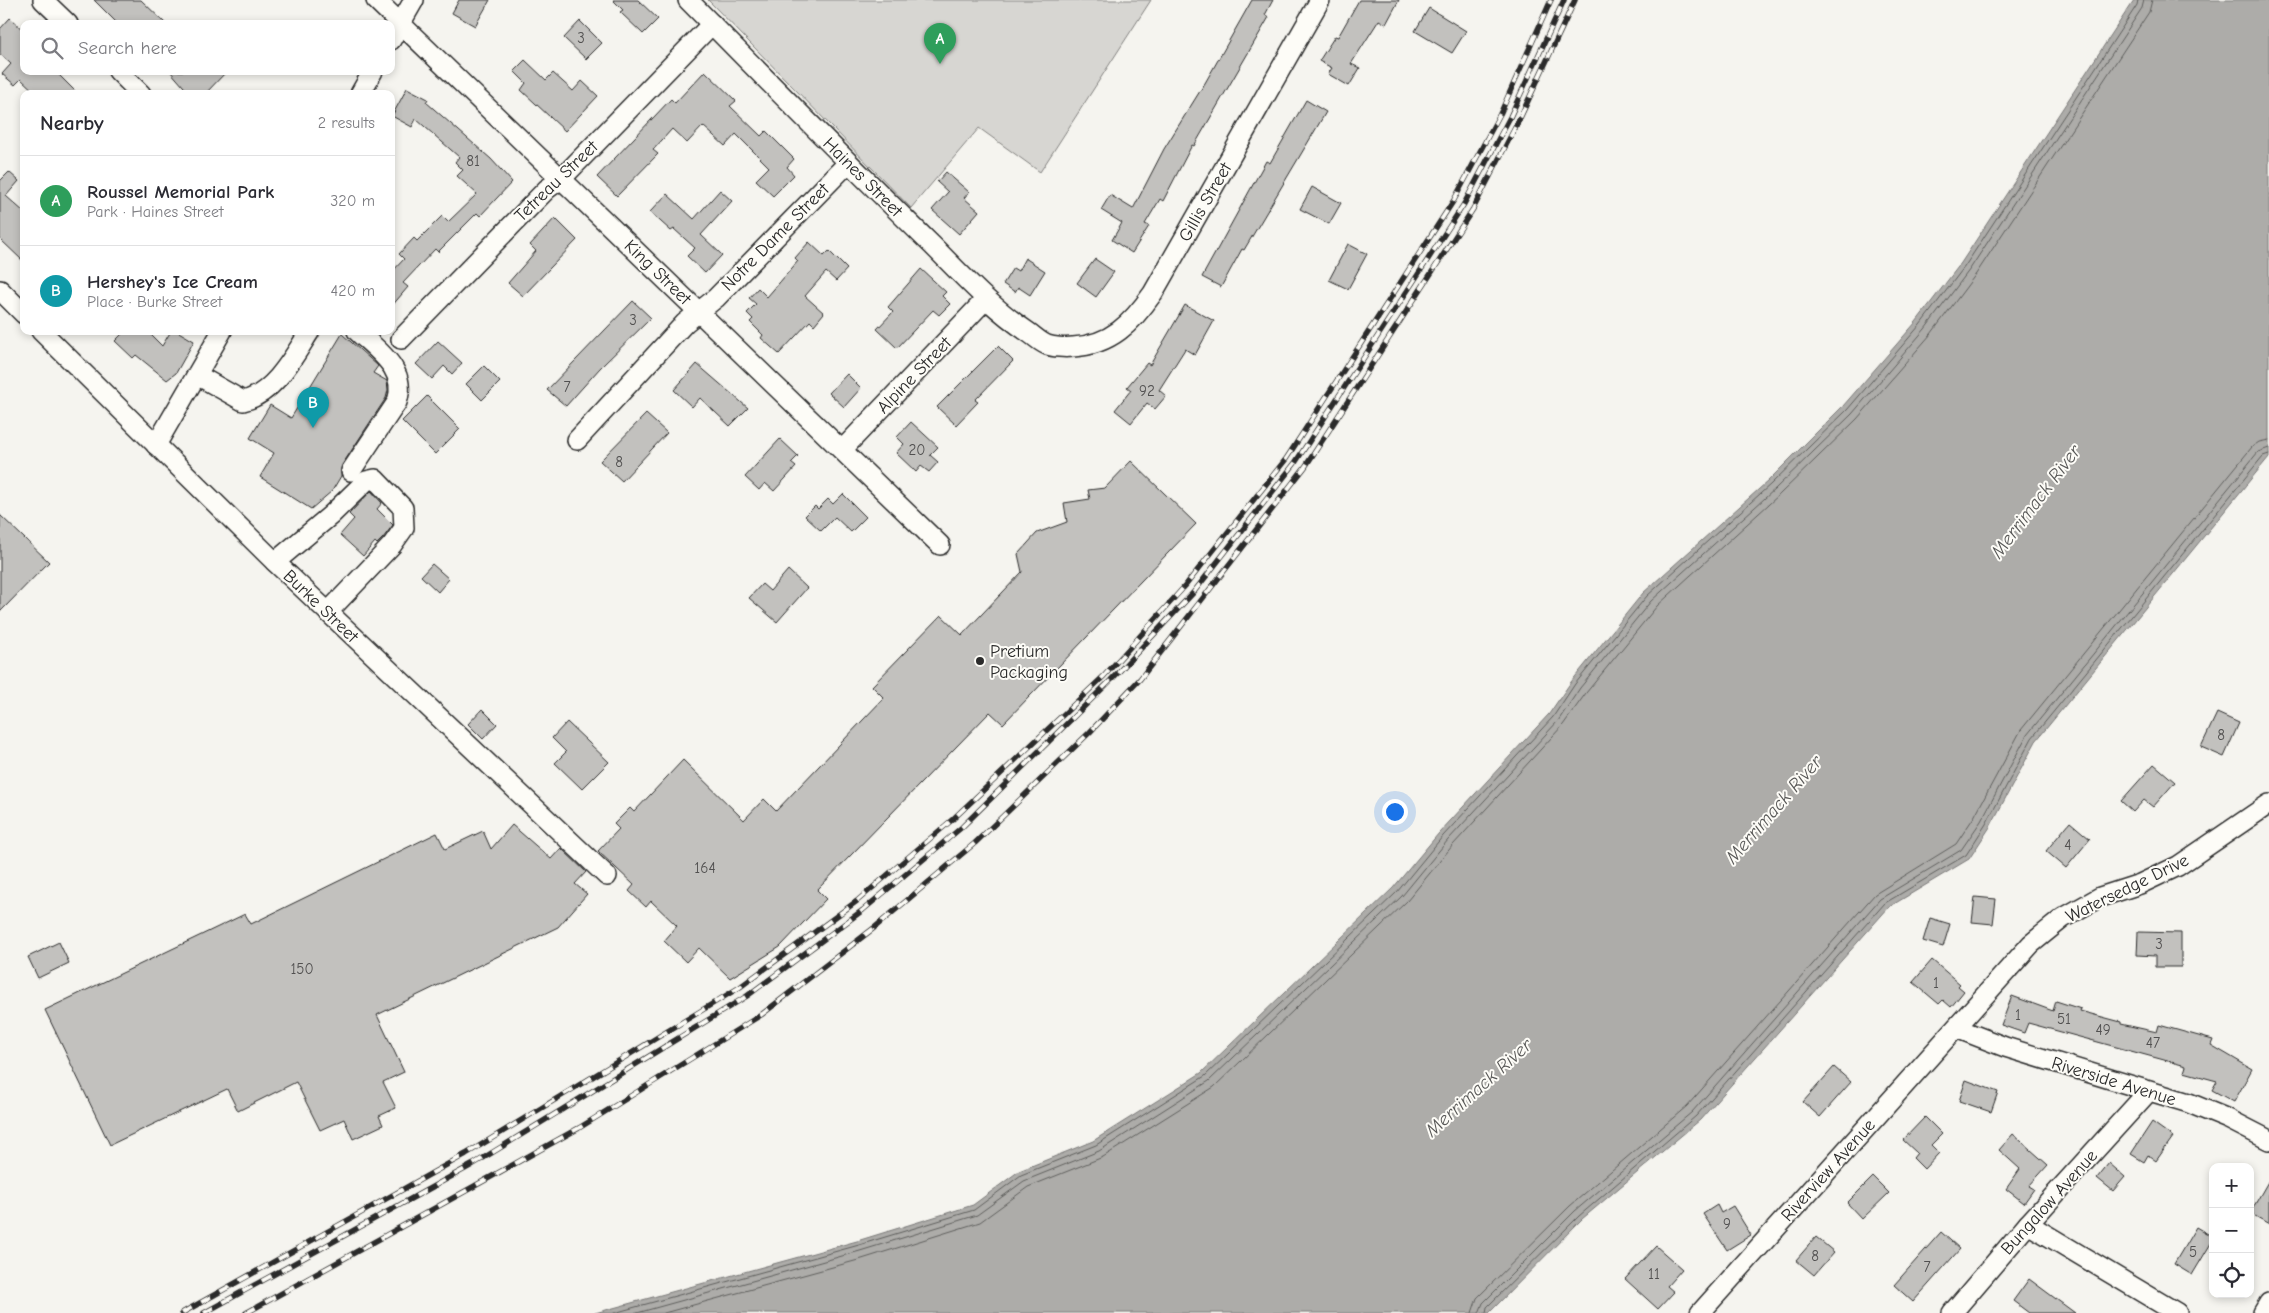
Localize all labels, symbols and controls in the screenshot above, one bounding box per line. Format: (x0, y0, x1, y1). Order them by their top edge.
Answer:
search box (20, 20, 395, 75)
pin: A (924, 23, 956, 64)
house number: 3 (577, 29, 585, 47)
icon: search (38, 34, 66, 62)
text: Search here (78, 37, 177, 59)
text: Nearby (40, 111, 104, 135)
text: 2 results (318, 114, 375, 132)
street label: Haines Street (818, 133, 907, 222)
street label: Tetreau Street (510, 136, 603, 226)
house number: 81 (466, 152, 480, 170)
street label: Gillis Street (1174, 158, 1237, 245)
street label: Notre Dame Street (717, 178, 834, 296)
text: Roussel Memorial Park (87, 181, 274, 203)
text: A (52, 192, 60, 210)
text: 320 m (330, 192, 375, 210)
text: Park · Haines Street (87, 203, 224, 221)
street label: King Street (620, 235, 696, 310)
text: Hershey's Ice Cream (87, 271, 258, 293)
text: B (51, 282, 61, 300)
text: 420 m (331, 282, 375, 300)
text: Place · Burke Street (87, 293, 222, 311)
house number: 3 (629, 311, 637, 329)
street label: Alpine Street (873, 332, 957, 418)
house number: 7 (563, 378, 571, 396)
house number: 92 (1139, 382, 1155, 400)
pin: B (297, 387, 329, 428)
water label: Merrimack River (1986, 440, 2086, 563)
house number: 20 (909, 441, 925, 459)
house number: 8 (615, 453, 623, 471)
street label: Burke Street (279, 565, 363, 648)
place label: Pretium Packaging (990, 641, 1068, 683)
marker: Pretium Packaging (974, 655, 986, 667)
house number: 8 (2217, 726, 2225, 744)
water label: Merrimack River (1720, 750, 1828, 869)
your location (1382, 799, 1408, 825)
house number: 4 (2064, 836, 2072, 854)
street label: Watersedge Drive (2063, 850, 2192, 927)
house number: 164 (694, 859, 716, 877)
house number: 3 (2155, 935, 2163, 953)
house number: 150 (290, 960, 314, 978)
house number: 1 (1933, 974, 1939, 992)
house number: 1 (2015, 1006, 2021, 1024)
house number: 51 (2057, 1010, 2071, 1028)
house number: 49 (2095, 1021, 2111, 1039)
water label: Merrimack River (1420, 1033, 1538, 1142)
house number: 47 (2146, 1034, 2160, 1052)
street label: Riverside Avenue (2049, 1053, 2179, 1110)
street label: Riverview Avenue (1777, 1115, 1880, 1226)
street label: Bungalow Avenue (1997, 1146, 2102, 1259)
map controls (2209, 1163, 2254, 1298)
button: + (2209, 1163, 2254, 1208)
button: − (2209, 1208, 2254, 1253)
house number: 9 (1723, 1215, 1731, 1233)
house number: 5 (2189, 1243, 2197, 1261)
house number: 8 (1811, 1247, 1819, 1265)
button: locate (2209, 1253, 2254, 1298)
house number: 7 (1923, 1258, 1931, 1276)
house number: 11 (1648, 1265, 1660, 1283)

